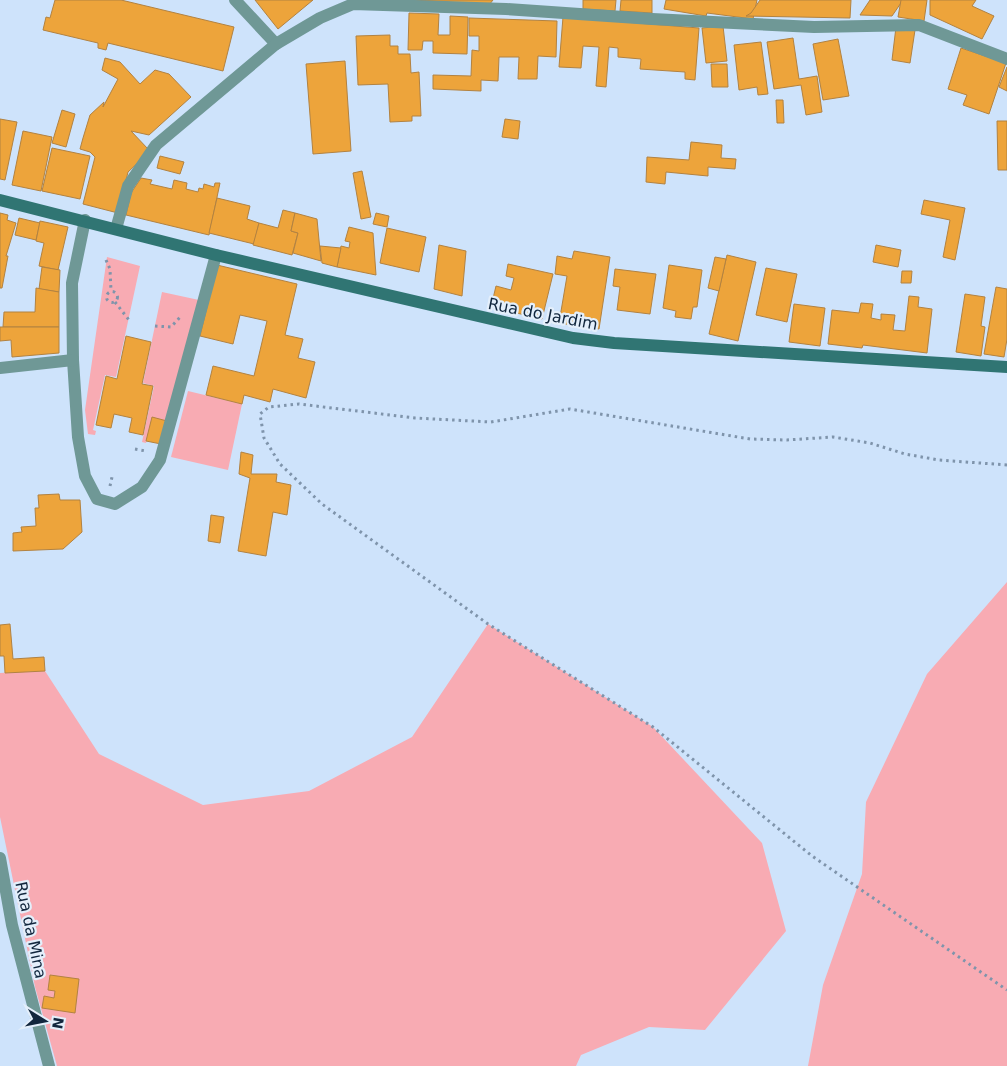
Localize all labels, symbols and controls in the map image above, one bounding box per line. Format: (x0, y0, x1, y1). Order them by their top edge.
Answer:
street label: Rua do Jardim (486, 294, 600, 334)
street label: Rua da Mina (11, 880, 51, 980)
north arrow (20, 996, 70, 1046)
text: N (49, 1016, 67, 1030)

